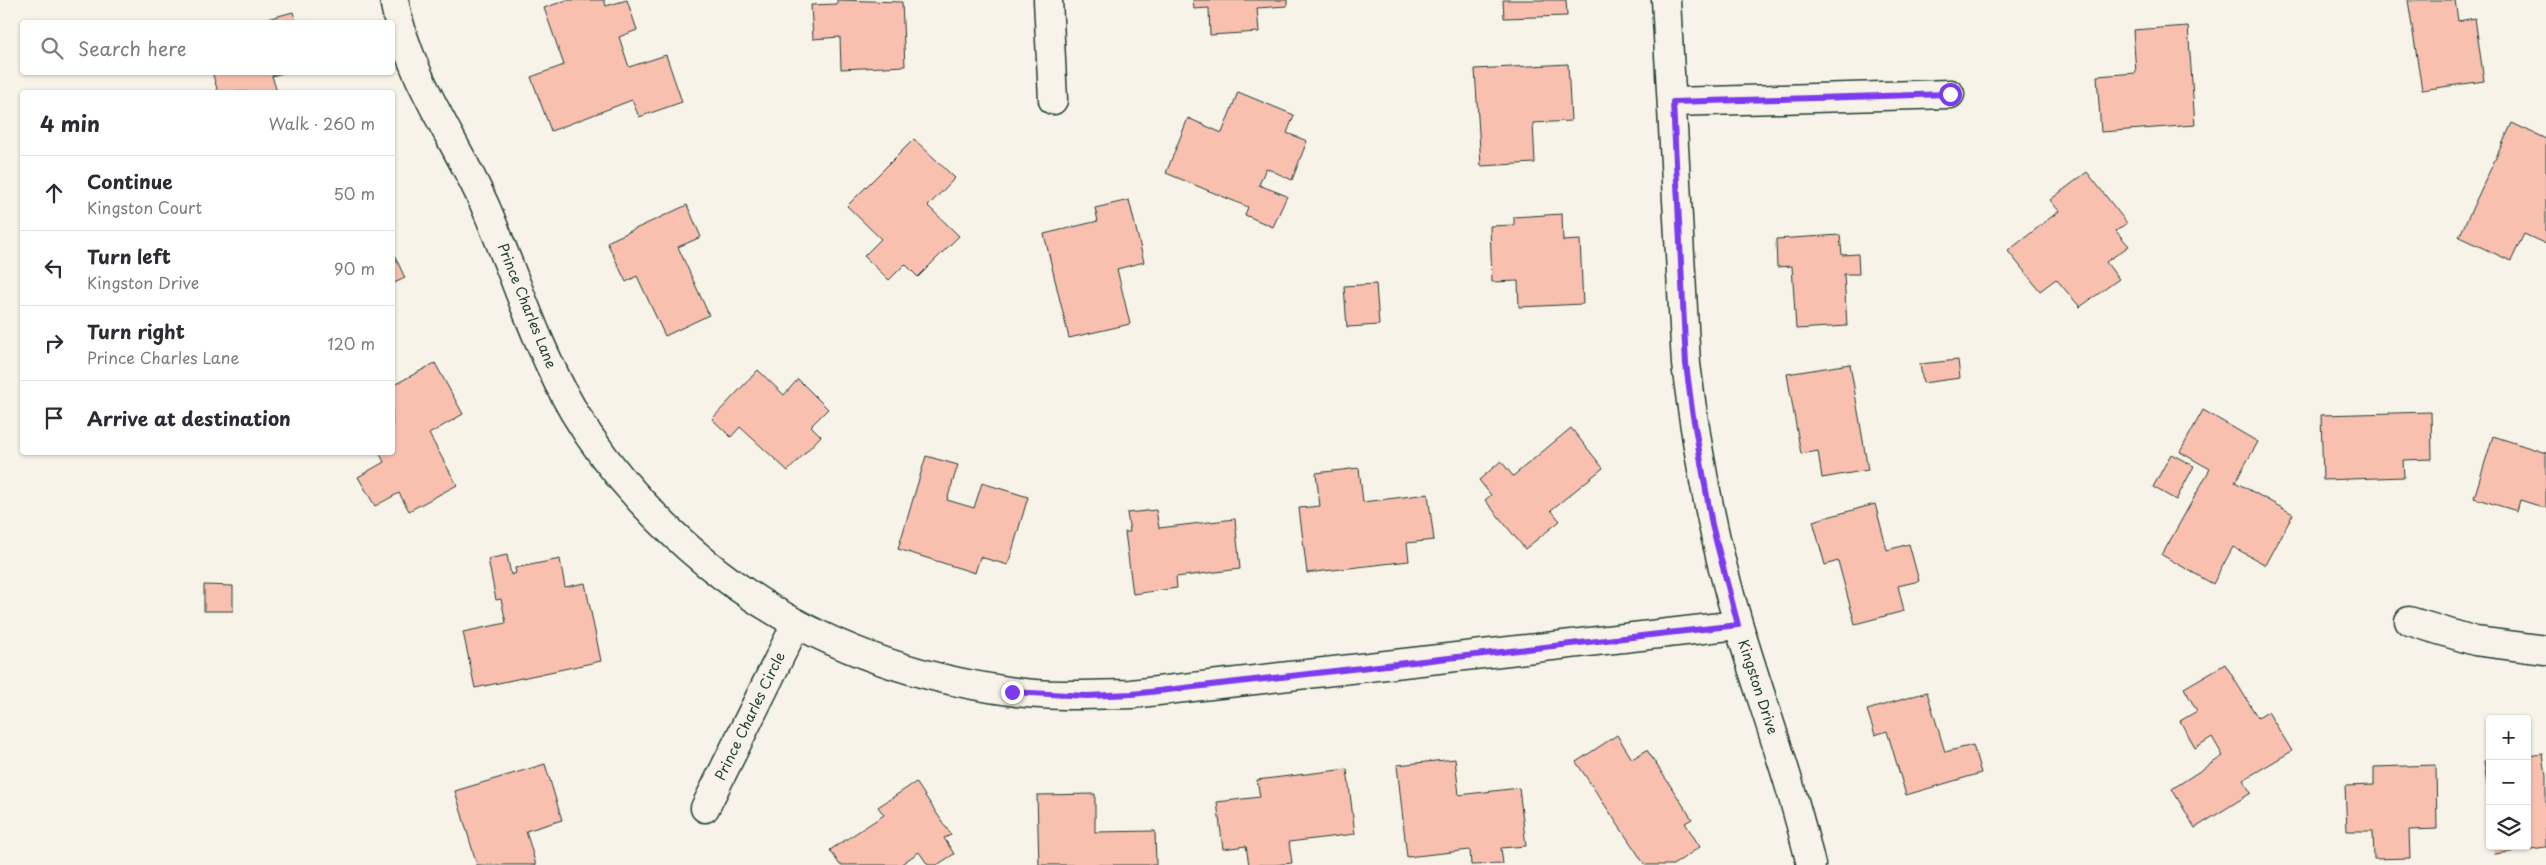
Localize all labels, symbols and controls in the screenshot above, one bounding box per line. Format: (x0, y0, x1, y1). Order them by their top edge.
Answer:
search box (20, 20, 395, 75)
icon: search (38, 34, 66, 62)
text: Search here (78, 34, 187, 62)
route start (1939, 83, 1962, 106)
text: 4 min (40, 107, 100, 139)
text: Walk · 260 m (269, 111, 375, 135)
text: Continue (87, 167, 173, 195)
icon: ahead (40, 179, 68, 207)
text: 50 m (334, 181, 375, 205)
text: Kingston Court (87, 195, 202, 219)
street label: Prince Charles Lane (493, 240, 562, 372)
text: Turn left (87, 242, 171, 270)
icon: left (40, 254, 68, 282)
text: 90 m (334, 256, 375, 280)
text: Kingston Drive (87, 270, 199, 294)
text: Turn right (87, 317, 185, 345)
icon: right (40, 329, 68, 357)
text: 120 m (328, 331, 375, 355)
text: Prince Charles Lane (87, 345, 239, 369)
icon: arrive (40, 404, 68, 432)
text: Arrive at destination (87, 404, 291, 432)
street label: Kingston Drive (1733, 637, 1784, 737)
street label: Prince Charles Circle (709, 648, 790, 784)
route end (1001, 681, 1024, 704)
map controls (2486, 715, 2531, 850)
button: + (2486, 715, 2531, 760)
button: − (2486, 760, 2531, 805)
button: layers (2486, 805, 2531, 850)

